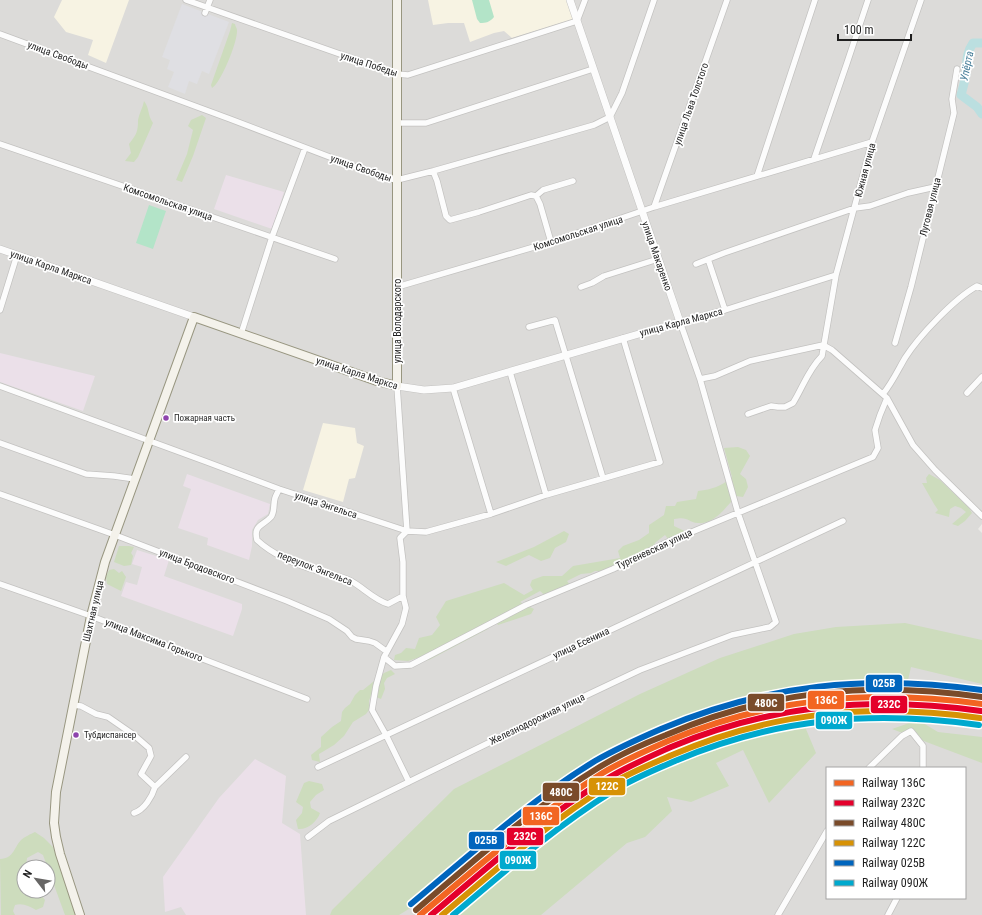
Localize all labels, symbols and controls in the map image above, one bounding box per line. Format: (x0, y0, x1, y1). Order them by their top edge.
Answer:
scale bar (838, 16, 911, 42)
text: 100 m (844, 23, 874, 37)
street label: улица Свободы (26, 39, 90, 71)
street label: улица Победы (339, 50, 399, 78)
water label: Упёрта (958, 50, 976, 82)
street label: улица Льва Толстого (672, 61, 710, 147)
street label: Южная улица (853, 142, 878, 198)
street label: улица Свободы (329, 152, 393, 184)
street label: Луговая улица (917, 176, 943, 237)
street label: Комсомольская улица (122, 182, 214, 222)
street label: Комсомольская улица (532, 213, 624, 253)
street label: улица Макаренко (640, 220, 674, 292)
street label: улица Карла Маркса (9, 248, 93, 286)
street label: улица Володарского (392, 279, 403, 363)
street label: улица Карла Маркса (638, 306, 724, 338)
street label: улица Карла Маркса (315, 355, 399, 391)
marker: Пожарная часть (161, 413, 171, 423)
place label: Пожарная часть (174, 413, 235, 423)
street label: улица Энгельса (293, 490, 359, 520)
street label: Тургеневская улица (614, 526, 694, 571)
street label: улица Бродовского (158, 547, 236, 585)
street label: переулок Энгельса (276, 549, 354, 587)
street label: Шахтная улица (81, 579, 105, 643)
street label: улица Максима Горького (104, 616, 204, 664)
street label: улица Есенина (551, 625, 611, 661)
line badge: 025В (865, 674, 903, 693)
text: 025В (873, 677, 895, 690)
line badge: 136С (807, 690, 845, 710)
street label: Железнодорожная улица (488, 691, 587, 747)
line badge: 480С (747, 693, 785, 712)
text: 136С (815, 694, 837, 707)
line badge: 232C (870, 695, 908, 714)
text: 480С (755, 697, 777, 710)
text: 232C (878, 698, 900, 711)
line badge: 090Ж (815, 711, 853, 730)
text: 090Ж (821, 714, 847, 727)
marker: Тубдиспансер (71, 730, 81, 740)
place label: Тубдиспансер (84, 730, 137, 740)
legend (826, 767, 966, 899)
text: Railway 136С (862, 776, 926, 790)
line badge: 122С (588, 777, 626, 796)
text: 122С (596, 780, 618, 793)
line badge: 480С (542, 782, 580, 802)
text: 480С (550, 786, 572, 799)
text: Railway 232C (862, 796, 926, 810)
line badge: 136С (522, 806, 560, 826)
text: 136С (530, 810, 552, 823)
text: Railway 480С (862, 816, 926, 830)
line badge: 232C (506, 827, 544, 846)
text: 232C (514, 830, 536, 843)
line badge: 025В (468, 831, 505, 850)
text: 025В (475, 834, 497, 847)
text: Railway 122С (862, 836, 926, 850)
line badge: 090Ж (499, 850, 537, 870)
text: 090Ж (505, 854, 531, 867)
text: Railway 025В (862, 856, 925, 870)
north arrow (16, 859, 56, 899)
text: N (21, 868, 35, 880)
text: Railway 090Ж (862, 876, 929, 890)

